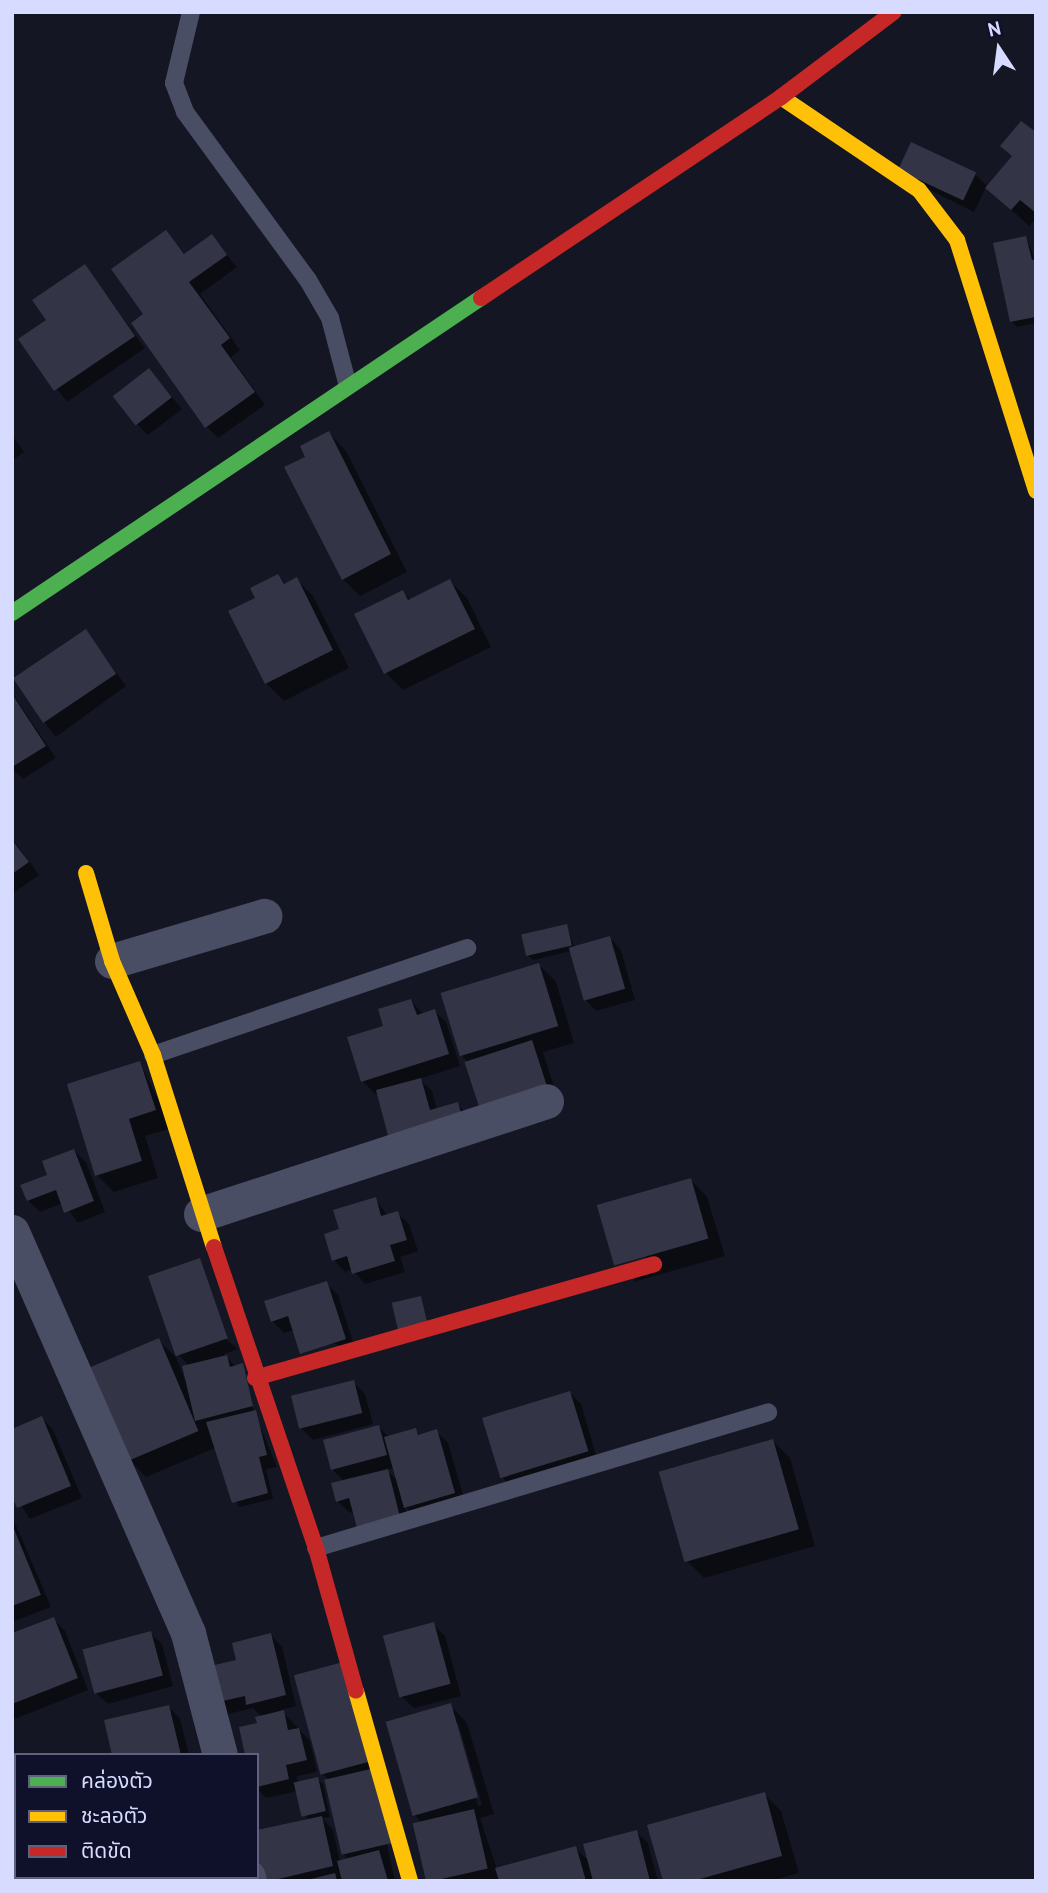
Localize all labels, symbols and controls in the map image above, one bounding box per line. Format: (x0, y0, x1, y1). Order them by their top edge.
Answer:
north arrow (964, 14, 1034, 84)
text: N (985, 15, 1003, 42)
legend (14, 1753, 259, 1879)
text: คล่องตัว (81, 1767, 153, 1794)
text: ชะลอตัว (81, 1802, 147, 1829)
text: ติดขัด (81, 1837, 132, 1864)

